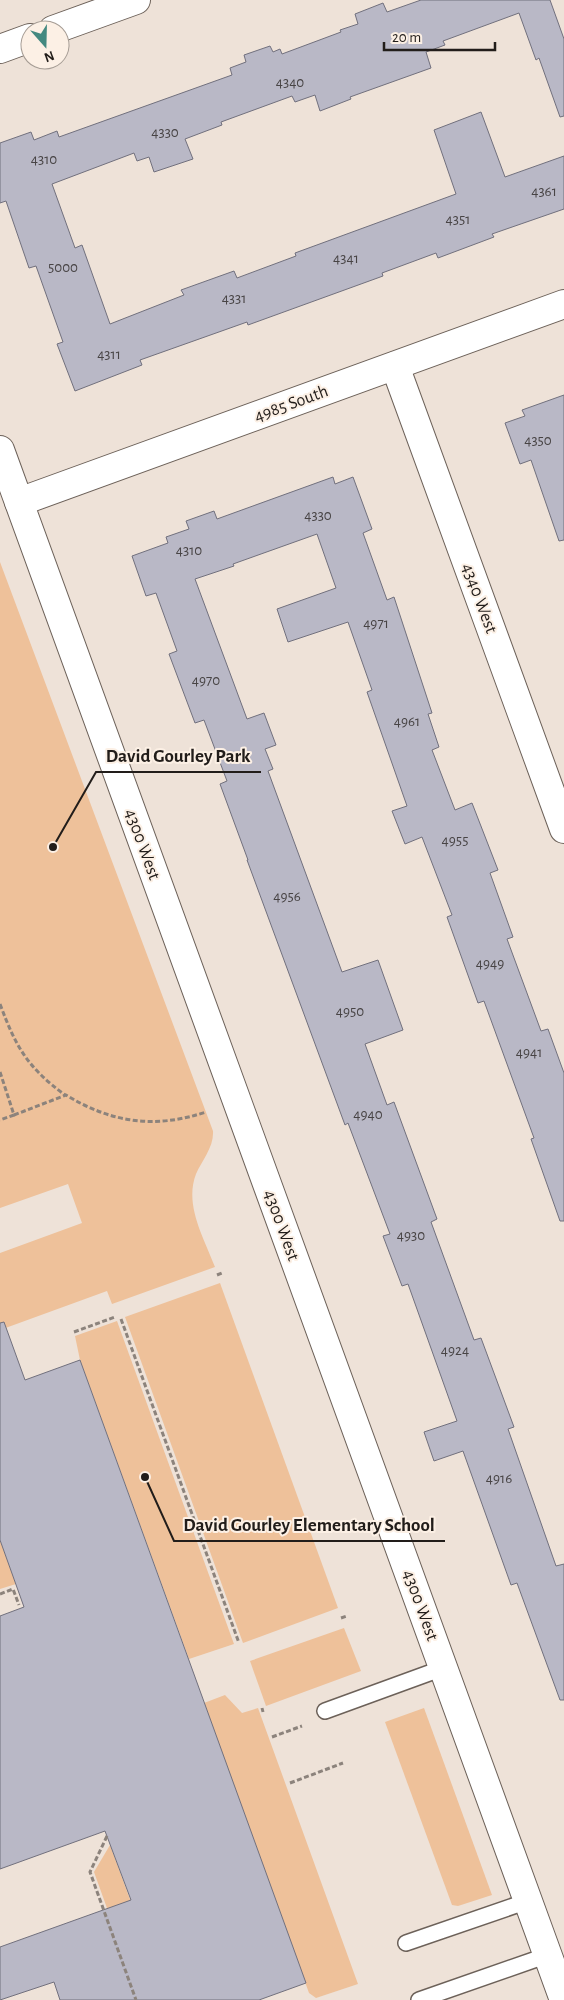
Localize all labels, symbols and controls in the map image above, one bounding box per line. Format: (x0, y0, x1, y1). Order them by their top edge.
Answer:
north arrow (20, 20, 70, 70)
scale bar (384, 20, 495, 52)
text: 20 m (392, 30, 421, 45)
text: N (42, 48, 56, 65)
house number: 4340 (276, 75, 304, 90)
house number: 4330 (151, 125, 179, 140)
house number: 4310 (31, 152, 57, 167)
house number: 4361 (531, 184, 557, 199)
house number: 4351 (446, 212, 470, 227)
house number: 4341 (333, 251, 359, 266)
house number: 5000 (48, 260, 78, 275)
house number: 4331 (222, 291, 246, 306)
house number: 4311 (97, 347, 121, 362)
street label: 4985 South (252, 382, 331, 426)
house number: 4350 (524, 433, 552, 448)
house number: 4330 (304, 508, 332, 523)
house number: 4310 (176, 543, 202, 558)
street label: 4340 West (458, 561, 500, 636)
house number: 4971 (363, 616, 389, 631)
house number: 4970 (192, 673, 220, 688)
house number: 4961 (394, 714, 420, 729)
callout: David Gourley Park (96, 738, 261, 772)
text: David Gourley Park (106, 747, 251, 766)
street label: 4300 West (121, 806, 163, 882)
house number: 4955 (442, 833, 468, 848)
house number: 4956 (273, 889, 301, 904)
house number: 4949 (476, 956, 504, 971)
house number: 4950 (336, 1004, 364, 1019)
house number: 4941 (516, 1045, 542, 1060)
house number: 4940 (353, 1107, 383, 1122)
street label: 4300 West (260, 1187, 302, 1263)
house number: 4930 (397, 1228, 425, 1243)
house number: 4924 (441, 1343, 469, 1358)
house number: 4916 (486, 1471, 512, 1486)
callout: David Gourley Elementary School (174, 1507, 445, 1541)
text: David Gourley Elementary School (183, 1516, 435, 1535)
street label: 4300 West (399, 1567, 441, 1643)

